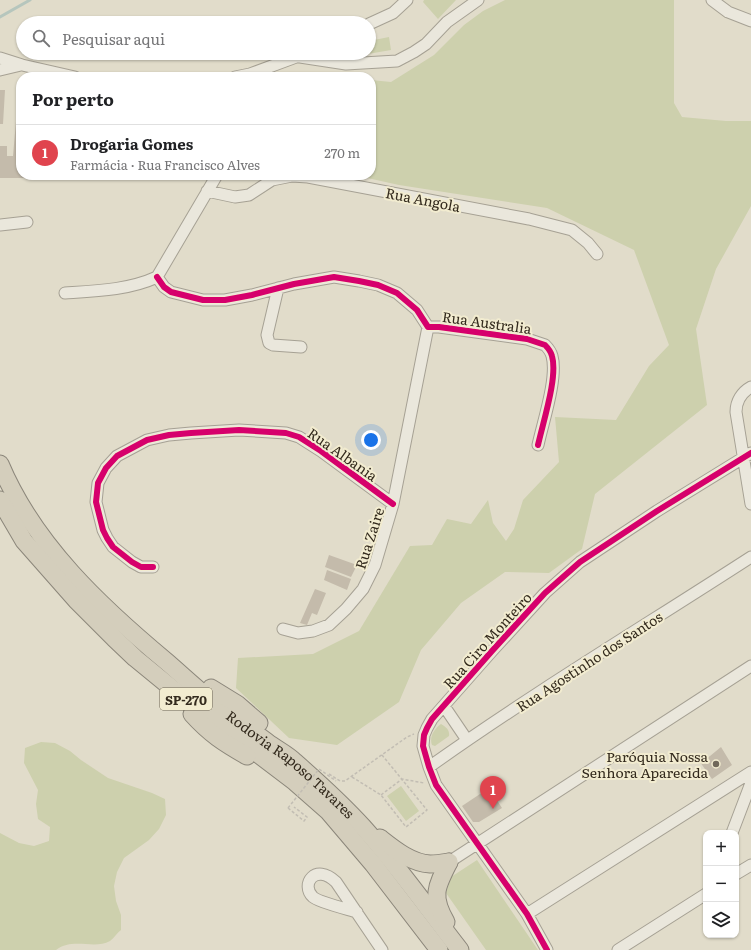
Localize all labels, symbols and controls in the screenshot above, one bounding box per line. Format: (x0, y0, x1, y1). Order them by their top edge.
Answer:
search box (16, 16, 376, 60)
icon: search (30, 27, 52, 49)
text: Pesquisar aqui (62, 27, 165, 50)
text: Por perto (32, 86, 114, 111)
text: Drogaria Gomes (70, 132, 193, 155)
text: 1 (42, 143, 48, 162)
text: 270 m (324, 143, 360, 162)
text: Farmácia · Rua Francisco Alves (70, 155, 260, 174)
street label: Rua Angola (384, 182, 463, 216)
street label: Rua Australia (441, 306, 533, 338)
street label: Rua Albania (304, 423, 382, 486)
your location (361, 430, 381, 450)
street label: Rua Zaire (350, 505, 388, 571)
street label: Rua Ciro Monteiro (438, 587, 536, 693)
street label: Rua Agostinho dos Santos (512, 606, 666, 716)
road number: SP-270 (160, 688, 212, 710)
street label: Rodovia Raposo Tavares (222, 705, 359, 822)
place label: Paróquia Nossa Senhora Aparecida (581, 746, 708, 782)
marker: Paróquia Nossa Senhora Aparecida (711, 759, 721, 769)
pin: 1 (480, 776, 506, 809)
map controls (703, 830, 739, 938)
button: + (703, 830, 739, 866)
button: − (703, 866, 739, 902)
button: layers (703, 902, 739, 938)

